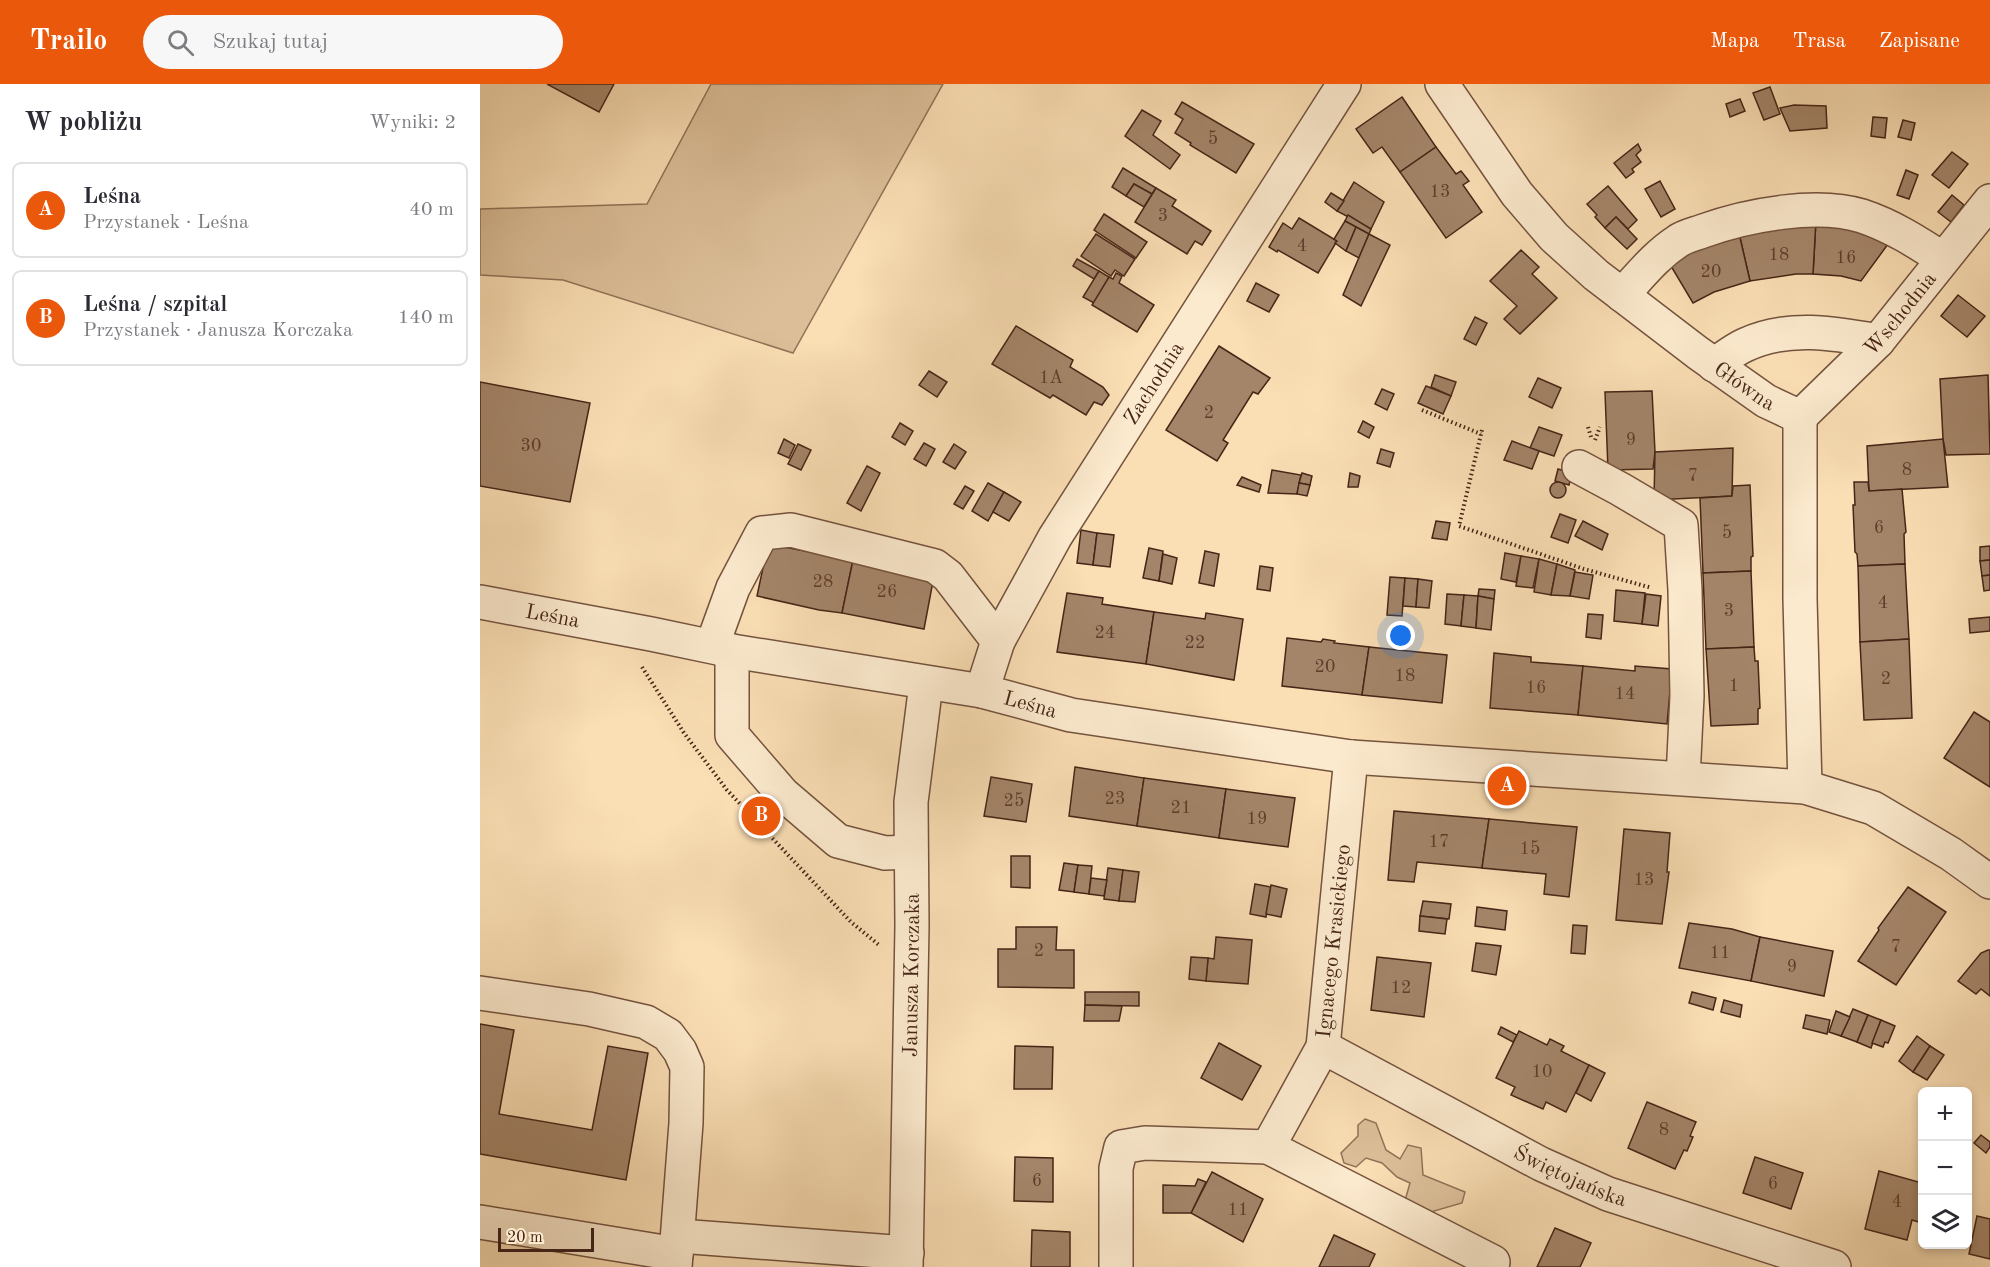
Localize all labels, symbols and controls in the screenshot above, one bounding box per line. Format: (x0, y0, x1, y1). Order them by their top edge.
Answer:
search box (143, 15, 563, 69)
icon: search (164, 26, 197, 59)
text: Trailo (30, 28, 107, 56)
text: Szukaj tutaj (212, 31, 328, 53)
text: Mapa (1710, 31, 1759, 52)
text: Trasa (1792, 31, 1846, 52)
text: Zapisane (1879, 31, 1960, 52)
text: W pobliżu (24, 110, 142, 136)
text: Wyniki: 2 (369, 113, 456, 133)
house number: 5 (1208, 130, 1218, 148)
house number: 13 (1430, 183, 1450, 201)
text: Leśna (83, 186, 141, 208)
text: A (38, 200, 53, 220)
text: 40 m (409, 200, 454, 220)
house number: 3 (1158, 207, 1168, 225)
text: Przystanek · Leśna (83, 213, 249, 233)
house number: 4 (1297, 237, 1307, 255)
house number: 18 (1769, 246, 1789, 264)
house number: 16 (1836, 249, 1856, 267)
house number: 20 (1701, 263, 1721, 281)
street label: Wschodnia (1861, 269, 1941, 360)
text: Leśna / szpital (83, 294, 227, 316)
text: B (38, 308, 53, 328)
text: 140 m (398, 308, 454, 328)
text: Przystanek · Janusza Korczaka (83, 321, 353, 341)
street label: Zachodnia (1121, 339, 1189, 429)
street label: Główna (1710, 359, 1777, 415)
house number: 1A (1039, 369, 1063, 387)
house number: 2 (1204, 404, 1214, 422)
house number: 9 (1626, 431, 1636, 449)
house number: 30 (521, 437, 541, 455)
house number: 8 (1902, 461, 1912, 479)
house number: 7 (1688, 467, 1698, 485)
house number: 6 (1874, 519, 1884, 537)
house number: 5 (1722, 524, 1732, 542)
house number: 28 (813, 573, 833, 591)
house number: 26 (877, 583, 897, 601)
house number: 4 (1878, 594, 1888, 612)
street label: Leśna (524, 602, 581, 632)
house number: 3 (1724, 602, 1734, 620)
your location (1386, 621, 1415, 650)
house number: 24 (1095, 624, 1115, 642)
house number: 22 (1185, 634, 1205, 652)
house number: 20 (1315, 658, 1335, 676)
house number: 18 (1395, 667, 1415, 685)
house number: 2 (1881, 670, 1891, 688)
house number: 1 (1729, 677, 1739, 695)
house number: 16 (1526, 679, 1546, 697)
house number: 14 (1615, 685, 1635, 703)
street label: Leśna (1001, 688, 1059, 723)
pin: A (1488, 764, 1526, 808)
house number: 23 (1105, 790, 1125, 808)
house number: 25 (1004, 792, 1024, 810)
pin: B (742, 794, 780, 838)
house number: 21 (1171, 799, 1191, 817)
house number: 19 (1247, 810, 1267, 828)
house number: 17 (1429, 833, 1449, 851)
house number: 15 (1520, 840, 1540, 858)
street label: Ignacego Krasickiego (1314, 843, 1355, 1039)
house number: 13 (1634, 871, 1654, 889)
street label: Janusza Korczaka (901, 893, 924, 1057)
house number: 7 (1891, 938, 1901, 956)
house number: 2 (1034, 942, 1044, 960)
house number: 11 (1710, 944, 1730, 962)
house number: 9 (1787, 958, 1797, 976)
house number: 12 (1391, 979, 1411, 997)
house number: 10 (1532, 1063, 1552, 1081)
map controls (1918, 1087, 1972, 1249)
button: + (1918, 1087, 1972, 1141)
house number: 8 (1659, 1121, 1669, 1139)
street label: Świętojańska (1510, 1138, 1629, 1211)
button: − (1918, 1141, 1972, 1195)
house number: 6 (1032, 1172, 1042, 1190)
house number: 6 (1768, 1175, 1778, 1193)
house number: 4 (1892, 1193, 1902, 1211)
button: layers (1918, 1195, 1972, 1249)
house number: 11 (1228, 1201, 1248, 1219)
scale bar (498, 1225, 594, 1252)
text: 20 m (507, 1230, 543, 1246)

